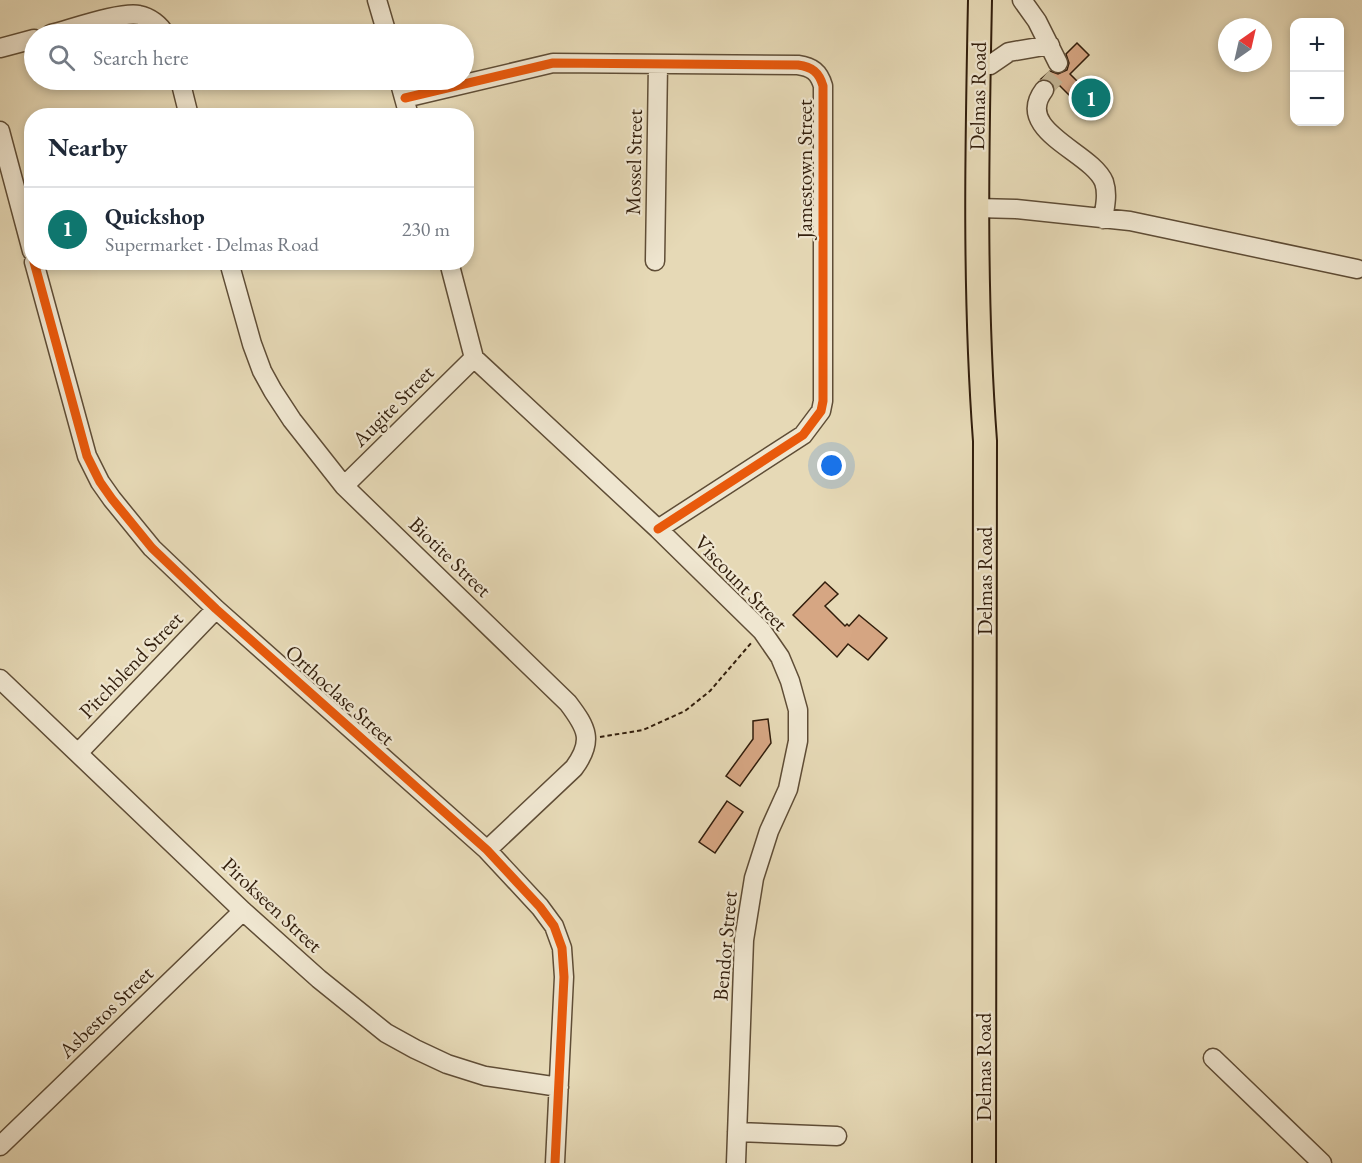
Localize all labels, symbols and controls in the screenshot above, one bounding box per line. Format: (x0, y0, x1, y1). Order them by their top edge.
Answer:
north arrow (1218, 18, 1272, 72)
map controls (1290, 18, 1344, 126)
button: + (1290, 18, 1344, 72)
search box (24, 24, 474, 90)
icon: search (45, 41, 78, 74)
street label: Delmas Road (963, 41, 992, 151)
text: Search here (93, 43, 188, 72)
button: − (1290, 72, 1344, 126)
pin: 1 (1072, 76, 1110, 120)
street label: Jamestown Street (791, 99, 818, 241)
street label: Mossel Street (619, 108, 648, 215)
text: Nearby (48, 130, 128, 164)
text: Quickshop (105, 202, 205, 231)
text: 1 (62, 216, 73, 242)
text: 230 m (402, 216, 450, 242)
text: Supermarket · Delmas Road (105, 231, 319, 257)
street label: Augite Street (345, 359, 440, 453)
your location (817, 451, 846, 480)
street label: Biotite Street (403, 511, 498, 603)
street label: Delmas Road (971, 526, 998, 635)
street label: Viscount Street (689, 529, 794, 637)
street label: Pitchblend Street (73, 605, 189, 724)
street label: Orthoclase Street (280, 638, 401, 751)
street label: Pirokseen Street (216, 851, 329, 958)
street label: Bendor Street (706, 890, 743, 1002)
street label: Asbestos Street (52, 960, 159, 1064)
street label: Delmas Road (970, 1012, 997, 1121)

